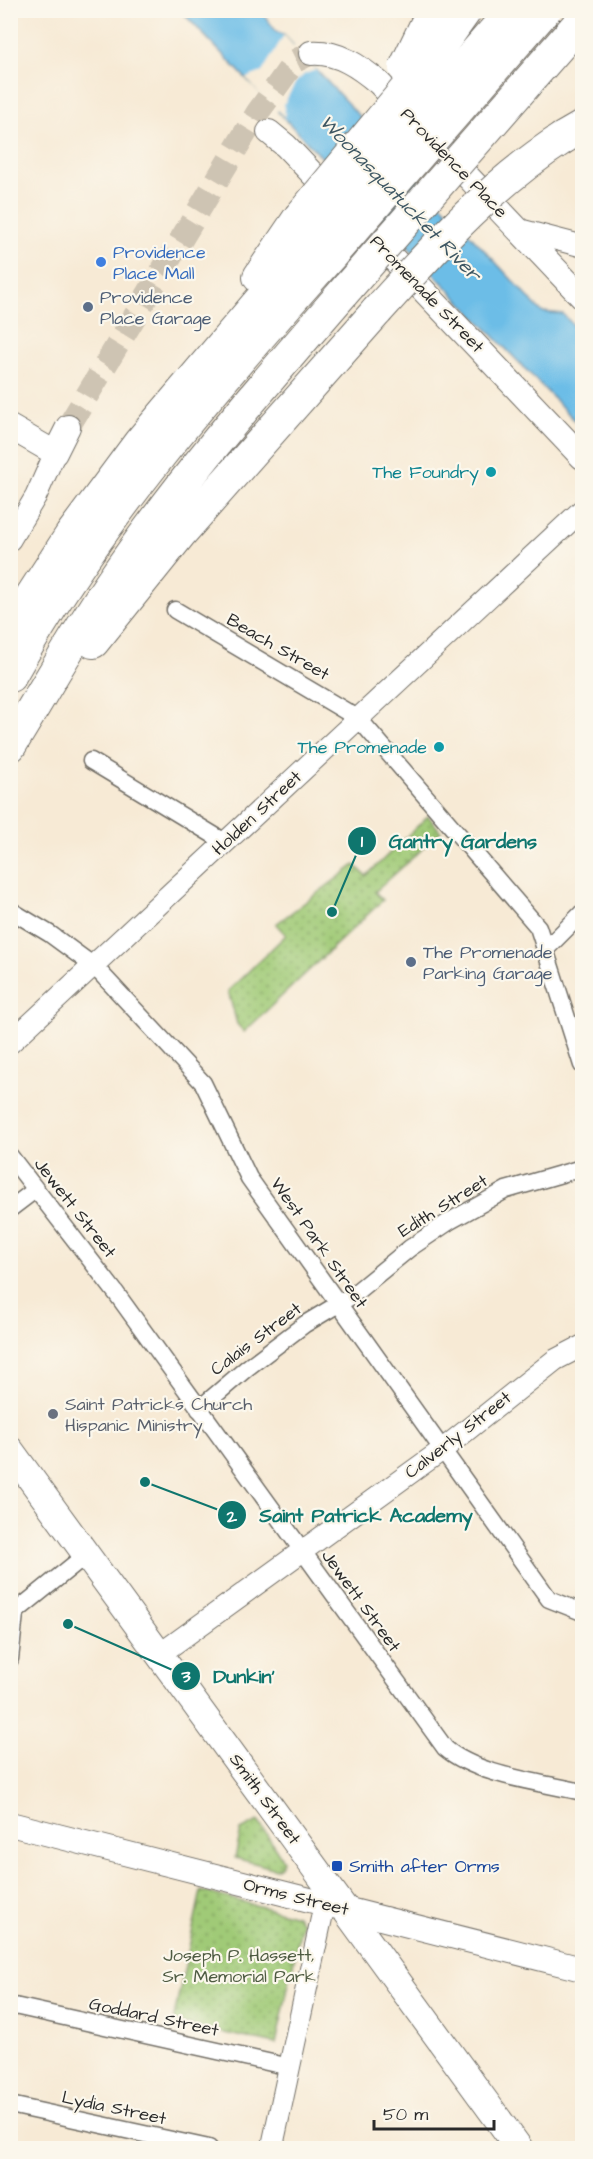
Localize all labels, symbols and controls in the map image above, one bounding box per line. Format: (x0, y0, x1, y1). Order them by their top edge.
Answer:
street label: Providence Place (395, 102, 513, 224)
water label: Woonasquatucket River (313, 109, 488, 289)
street label: Promenade Street (364, 230, 490, 359)
place label: Providence Place Mall (113, 240, 206, 286)
marker: Providence Place Mall (94, 255, 108, 269)
place label: Providence Place Garage (100, 285, 212, 332)
marker: Providence Place Garage (81, 300, 95, 314)
place label: The Foundry (372, 460, 479, 486)
marker: The Foundry (484, 465, 498, 479)
street label: Beach Street (222, 607, 335, 687)
place label: The Promenade (298, 735, 427, 760)
marker: The Promenade (432, 740, 446, 754)
street label: Holden Street (207, 764, 308, 861)
callout: Gantry Gardens (347, 822, 549, 860)
text: Gantry Gardens (389, 828, 537, 857)
text: 1 (361, 829, 364, 854)
place label: The Promenade Parking Garage (423, 940, 553, 987)
marker: The Promenade Parking Garage (404, 955, 418, 969)
street label: Jewett Street (28, 1153, 122, 1264)
street label: Edith Street (393, 1168, 493, 1244)
street label: West Park Street (264, 1173, 374, 1314)
street label: Calais Street (205, 1296, 307, 1382)
street label: Calverly Street (399, 1385, 518, 1485)
place label: Saint Patricks Church Hispanic Ministry (65, 1392, 252, 1439)
marker: Saint Patricks Church Hispanic Ministry (46, 1407, 60, 1421)
callout: Saint Patrick Academy (217, 1496, 485, 1534)
text: Saint Patrick Academy (258, 1502, 473, 1531)
text: 2 (226, 1504, 238, 1529)
street label: Jewett Street (315, 1545, 407, 1658)
callout: Dunkin' (171, 1657, 286, 1695)
text: Dunkin' (213, 1663, 275, 1691)
text: 3 (180, 1664, 191, 1689)
street label: Smith Street (223, 1748, 307, 1850)
place label: Smith after Orms (349, 1854, 500, 1879)
marker: Smith after Orms (330, 1859, 344, 1873)
street label: Orms Street (241, 1872, 352, 1922)
park label: Joseph P. Hassett, Sr. Memorial Park (162, 1943, 316, 1989)
street label: Goddard Street (87, 1991, 222, 2043)
street label: Lydia Street (59, 2085, 169, 2132)
scale bar (374, 2093, 494, 2131)
text: 50 m (383, 2102, 428, 2127)

